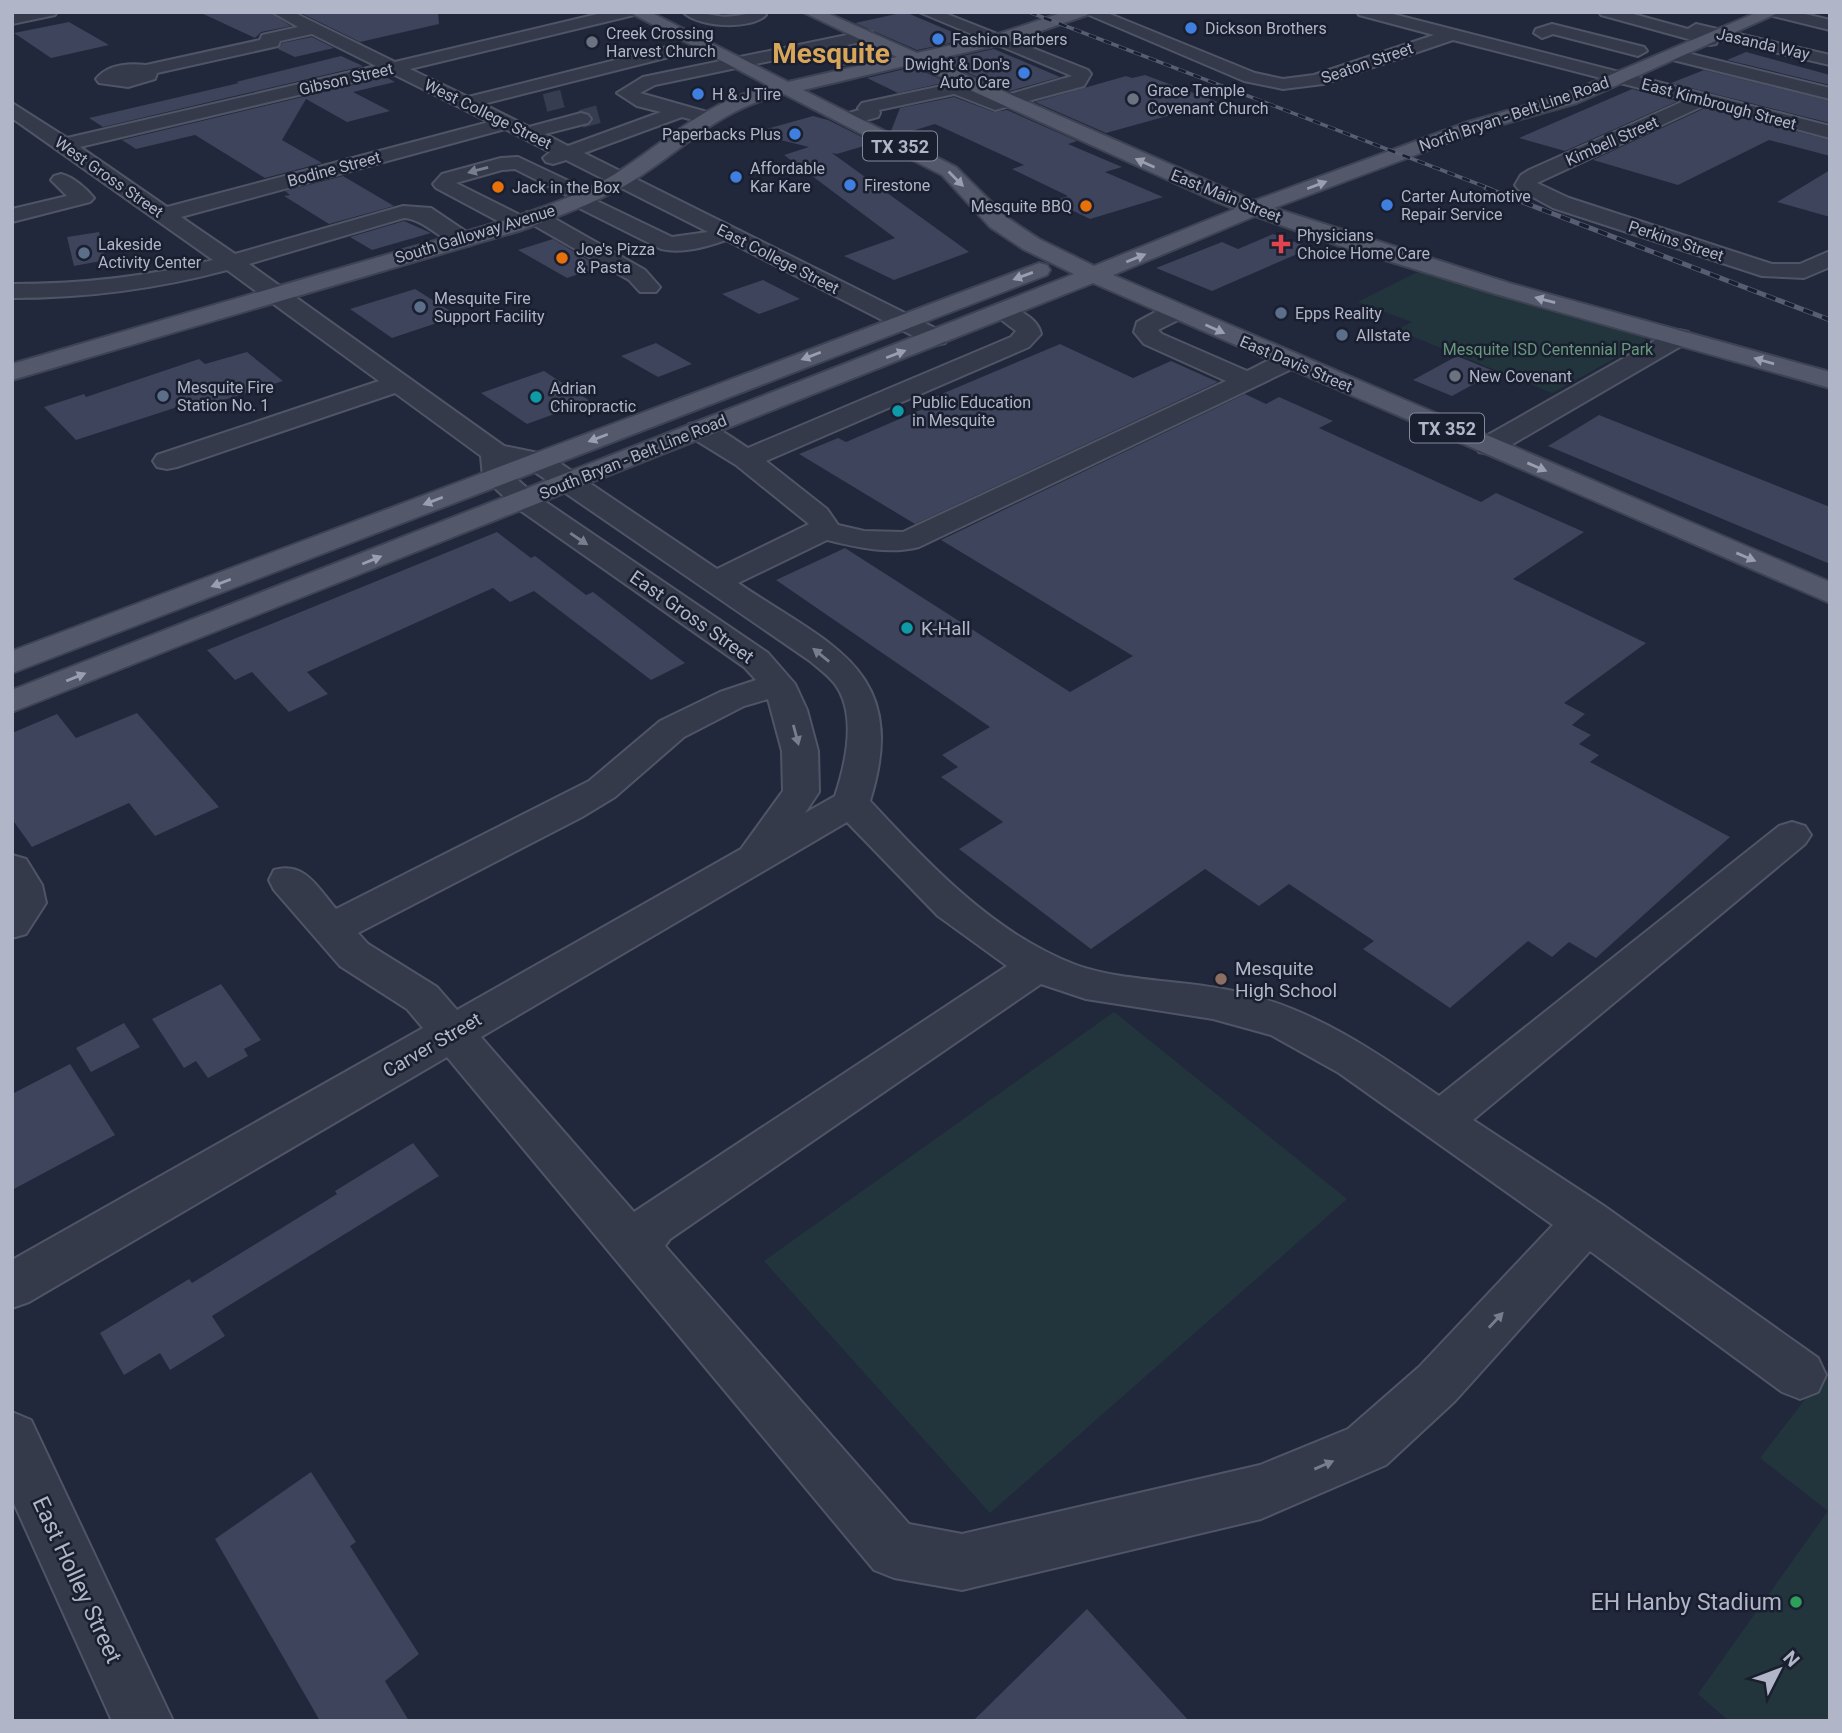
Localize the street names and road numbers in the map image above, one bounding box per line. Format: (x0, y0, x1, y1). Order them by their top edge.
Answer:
street label: Jasanda Way (1715, 24, 1812, 64)
street label: Seaton Street (1319, 38, 1415, 88)
street label: Gibson Street (297, 59, 395, 99)
street label: North Bryan - Belt Line Road (1417, 73, 1611, 155)
street label: East Kimbrough Street (1640, 74, 1798, 134)
street label: West College Street (421, 75, 555, 153)
street label: Kimbell Street (1563, 112, 1661, 170)
road number: TX 352 (863, 132, 937, 160)
street label: West Gross Street (51, 133, 167, 221)
street label: Bodine Street (285, 147, 383, 191)
street label: East Main Street (1168, 165, 1284, 227)
street label: South Galloway Avenue (393, 201, 557, 267)
street label: Perkins Street (1626, 217, 1726, 265)
street label: East College Street (714, 220, 842, 298)
street label: East Davis Street (1237, 332, 1355, 396)
street label: South Bryan - Belt Line Road (537, 411, 729, 503)
road number: TX 352 (1410, 414, 1484, 442)
street label: East Gross Street (625, 566, 759, 668)
street label: Carver Street (379, 1008, 485, 1082)
street label: East Holley Street (27, 1492, 127, 1668)

